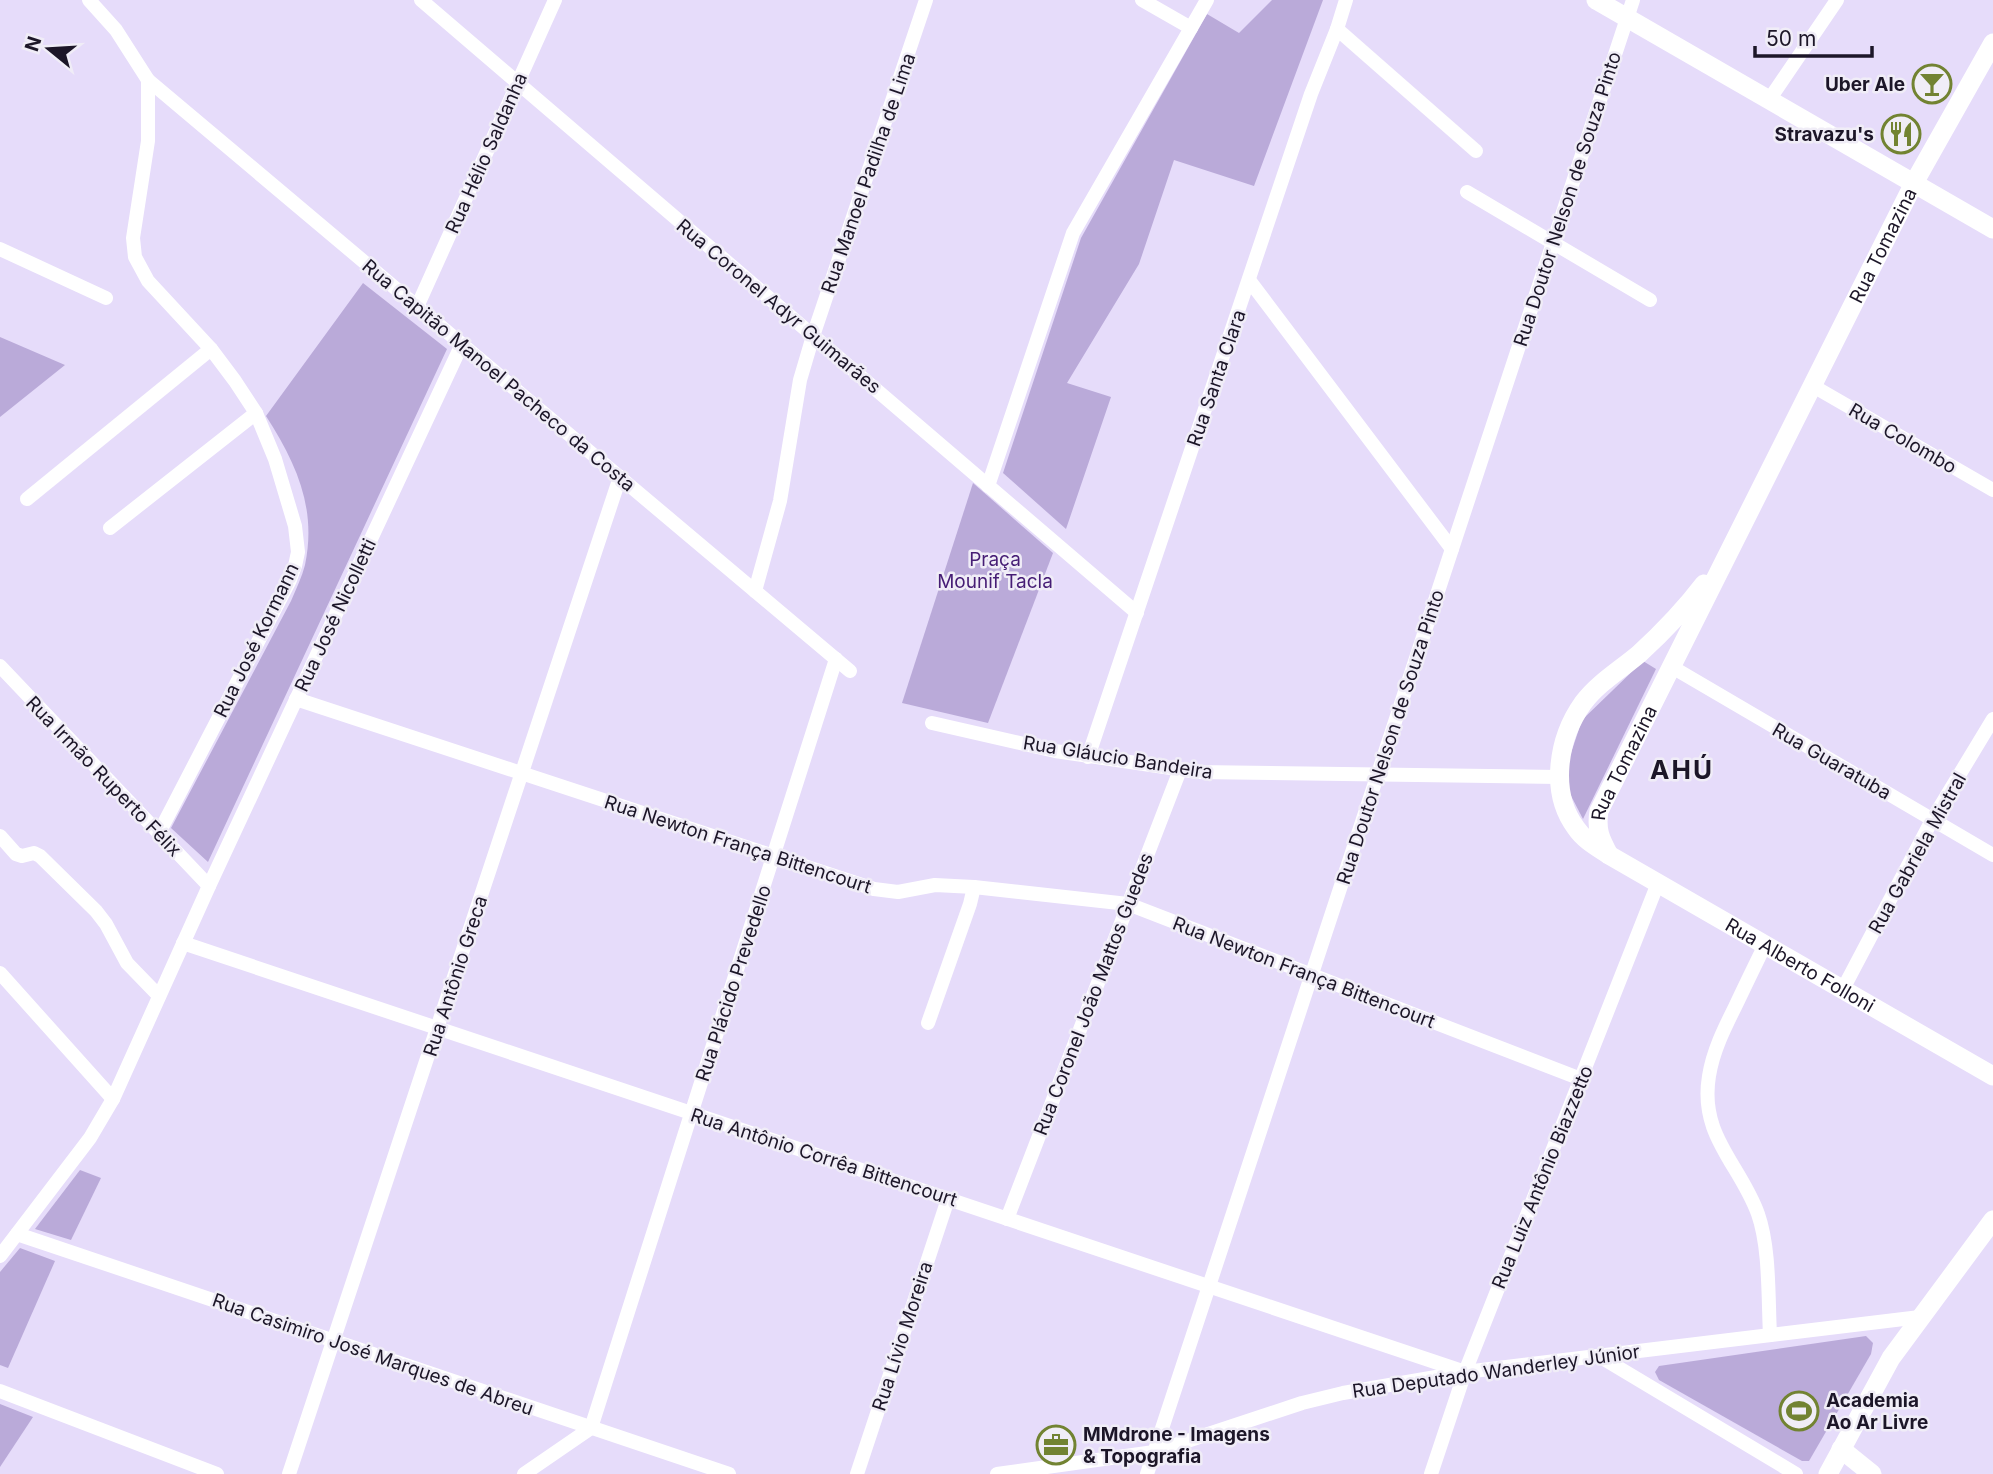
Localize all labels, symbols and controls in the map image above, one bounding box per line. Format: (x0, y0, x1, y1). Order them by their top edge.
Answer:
north arrow (14, 14, 84, 84)
scale bar (1755, 14, 1872, 58)
text: 50 m (1766, 26, 1816, 51)
text: N (20, 33, 46, 54)
street label: Rua Doutor Nelson de Souza Pinto (1509, 49, 1626, 349)
street label: Rua Manoel Padilha de Lima (816, 50, 920, 296)
bar icon: Uber Ale (1911, 63, 1953, 105)
street label: Rua Hélio Saldanha (441, 69, 532, 237)
place label: Uber Ale (1825, 73, 1905, 96)
restaurant icon: Stravazu's (1880, 113, 1922, 155)
place label: Stravazu's (1775, 123, 1874, 146)
street label: Rua Tomazina (1845, 184, 1922, 307)
street label: Rua Coronel Adyr Guimarães (672, 214, 885, 399)
street label: Rua Capitão Manoel Pacheco da Costa (358, 254, 640, 496)
street label: Rua Santa Clara (1182, 307, 1251, 449)
street label: Rua Colombo (1845, 398, 1961, 478)
street label: Rua José Nicolletti (290, 535, 381, 695)
park label: Praça Mounif Tacla (937, 548, 1053, 593)
street label: Rua José Kormann (209, 559, 304, 721)
street label: Rua Doutor Nelson de Souza Pinto (1332, 587, 1449, 887)
street label: Rua Irmão Ruperto Félix (21, 692, 186, 861)
street label: Rua Tomazina (1587, 702, 1662, 822)
street label: Rua Guaratuba (1768, 718, 1895, 805)
street label: Rua Gláucio Bandeira (1021, 731, 1214, 784)
district label: AHÚ (1650, 754, 1714, 785)
street label: Rua Gabriela Mistral (1864, 769, 1971, 938)
street label: Rua Newton França Bittencourt (602, 790, 874, 899)
street label: Rua Coronel João Mattos Guedes (1029, 850, 1158, 1139)
street label: Rua Plácido Prevedello (691, 882, 776, 1084)
street label: Rua Antônio Greca (419, 893, 492, 1059)
street label: Rua Newton França Bittencourt (1169, 912, 1438, 1033)
street label: Rua Alberto Folloni (1721, 913, 1879, 1017)
street label: Rua Luiz Antônio Biazzetto (1487, 1062, 1598, 1292)
street label: Rua Antônio Corrêa Bittencourt (688, 1103, 960, 1212)
street label: Rua Lívio Moreira (867, 1259, 937, 1414)
street label: Rua Casimiro José Marques de Abreu (209, 1289, 536, 1420)
street label: Rua Deputado Wanderley Júnior (1351, 1340, 1641, 1403)
place label: Academia Ao Ar Livre (1826, 1389, 1928, 1434)
sports icon: Academia Ao Ar Livre (1778, 1390, 1820, 1432)
place label: MMdrone - Imagens & Topografia (1083, 1423, 1270, 1468)
office icon: MMdrone - Imagens & Topografia (1035, 1424, 1077, 1466)

